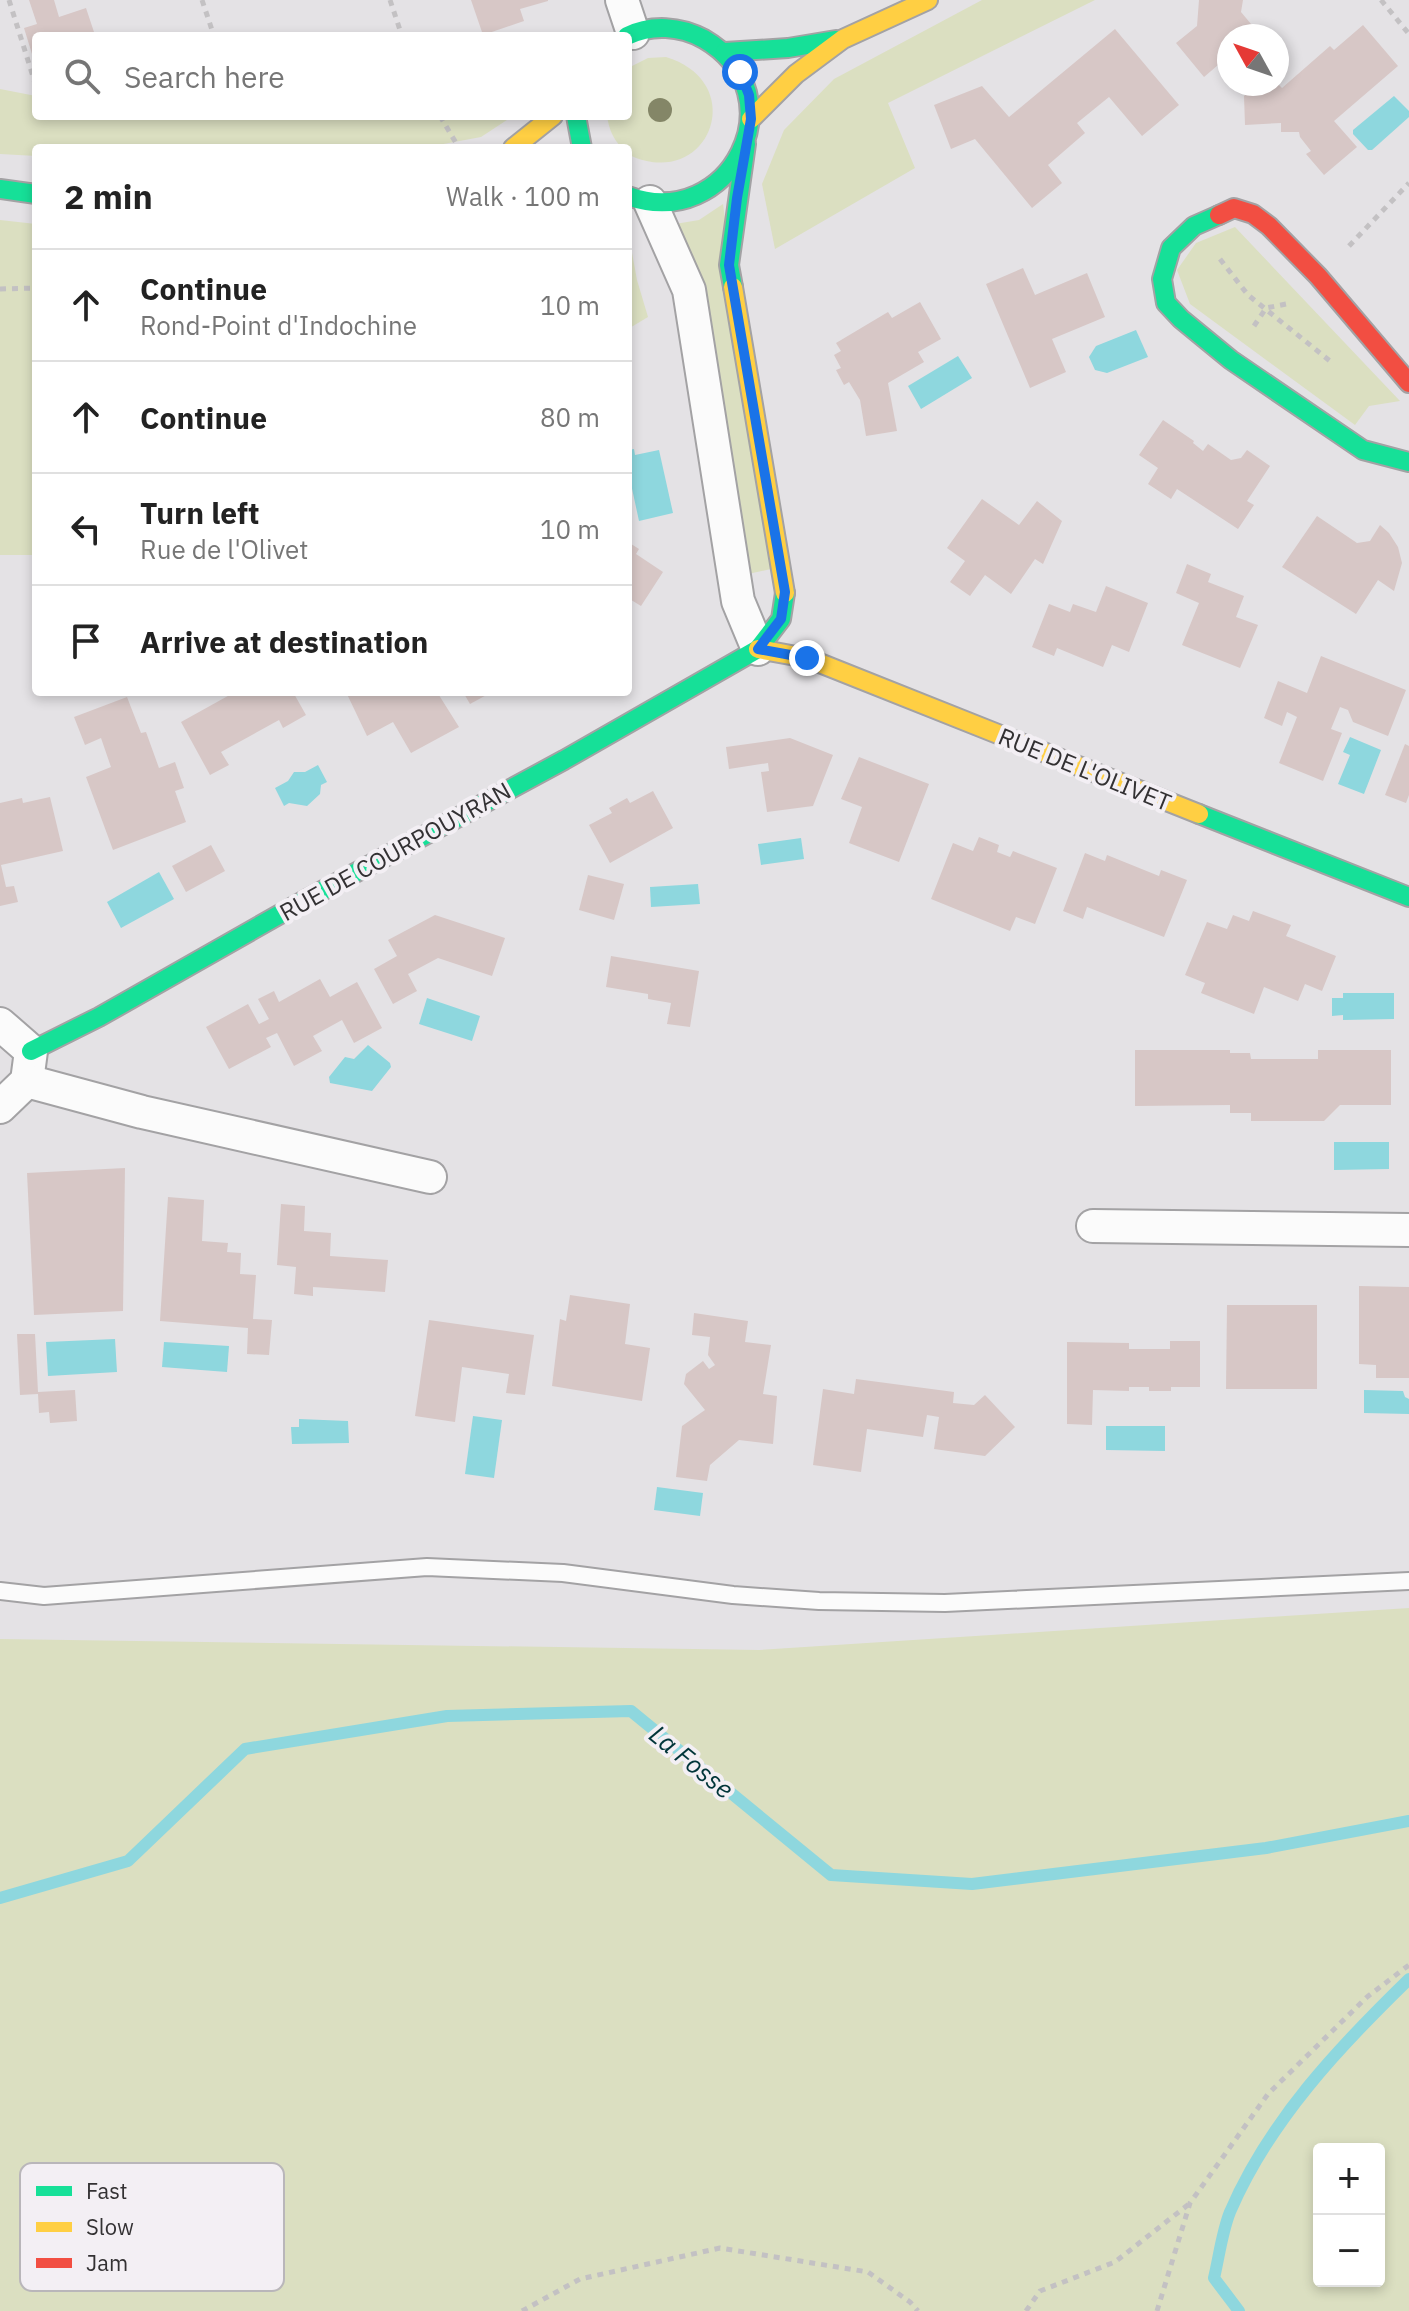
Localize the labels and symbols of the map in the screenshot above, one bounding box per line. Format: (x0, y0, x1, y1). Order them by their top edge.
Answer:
north arrow (1217, 24, 1289, 96)
route start (722, 54, 758, 90)
route end (789, 640, 825, 676)
street label: RUE DE L'OLIVET (994, 720, 1176, 818)
street label: RUE DE COURPOUYRAN (274, 774, 516, 928)
water label: La Fosse (643, 1717, 741, 1805)
legend (20, 2163, 284, 2291)
text: Fast (86, 2176, 127, 2205)
text: Slow (86, 2212, 134, 2241)
text: Jam (86, 2248, 128, 2277)

